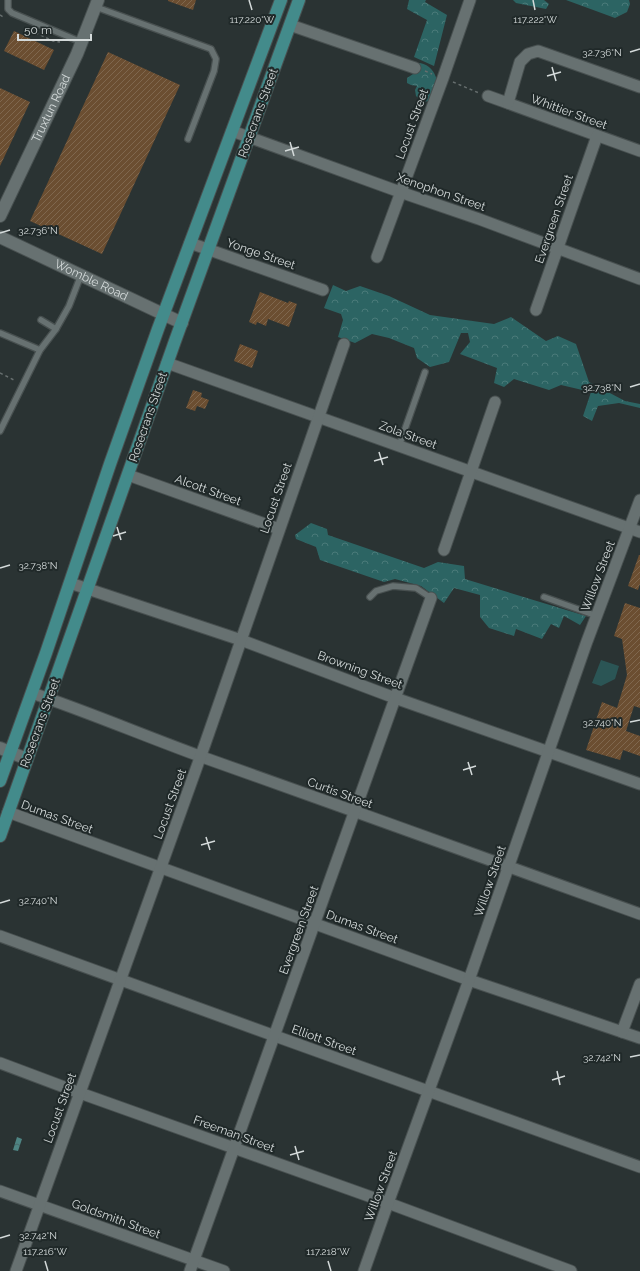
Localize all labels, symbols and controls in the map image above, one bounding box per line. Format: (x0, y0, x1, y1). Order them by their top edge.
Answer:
text: 117.220°W (230, 14, 275, 25)
text: 117.222°W (513, 14, 557, 25)
scale bar (18, 16, 91, 42)
text: 50 m (24, 23, 52, 37)
text: 32.736°N (582, 47, 622, 58)
street label: Rosecrans Street (235, 66, 281, 160)
street label: Truxtun Road (29, 72, 73, 145)
street label: Locust Street (393, 87, 431, 161)
street label: Whittier Street (529, 92, 609, 132)
street label: Xenophon Street (395, 170, 487, 214)
street label: Evergreen Street (532, 173, 576, 265)
text: 32.736°N (18, 225, 58, 236)
street label: Yonge Street (225, 236, 297, 272)
street label: Womble Road (52, 257, 130, 303)
street label: Rosecrans Street (126, 370, 170, 464)
text: 32.738°N (582, 382, 622, 393)
street label: Zola Street (377, 418, 439, 452)
street label: Locust Street (257, 461, 295, 535)
street label: Alcott Street (173, 472, 243, 508)
street label: Willow Street (578, 539, 618, 613)
text: 32.738°N (18, 560, 58, 571)
street label: Browning Street (316, 648, 404, 692)
street label: Rosecrans Street (17, 676, 63, 770)
text: 32.740°N (583, 717, 621, 728)
street label: Locust Street (151, 767, 189, 841)
street label: Curtis Street (305, 775, 375, 811)
street label: Dumas Street (19, 798, 95, 836)
street label: Willow Street (471, 844, 509, 918)
street label: Evergreen Street (276, 884, 322, 976)
text: 32.740°N (19, 895, 57, 906)
street label: Dumas Street (324, 908, 400, 946)
street label: Elliott Street (290, 1022, 358, 1058)
text: 32.742°N (583, 1052, 621, 1063)
street label: Locust Street (41, 1071, 79, 1145)
street label: Freeman Street (191, 1113, 277, 1155)
street label: Willow Street (362, 1149, 400, 1223)
street label: Goldsmith Street (70, 1196, 162, 1242)
text: 32.742°N (19, 1230, 57, 1241)
text: 117.216°W (23, 1246, 67, 1257)
text: 117.218°W (306, 1246, 350, 1257)

